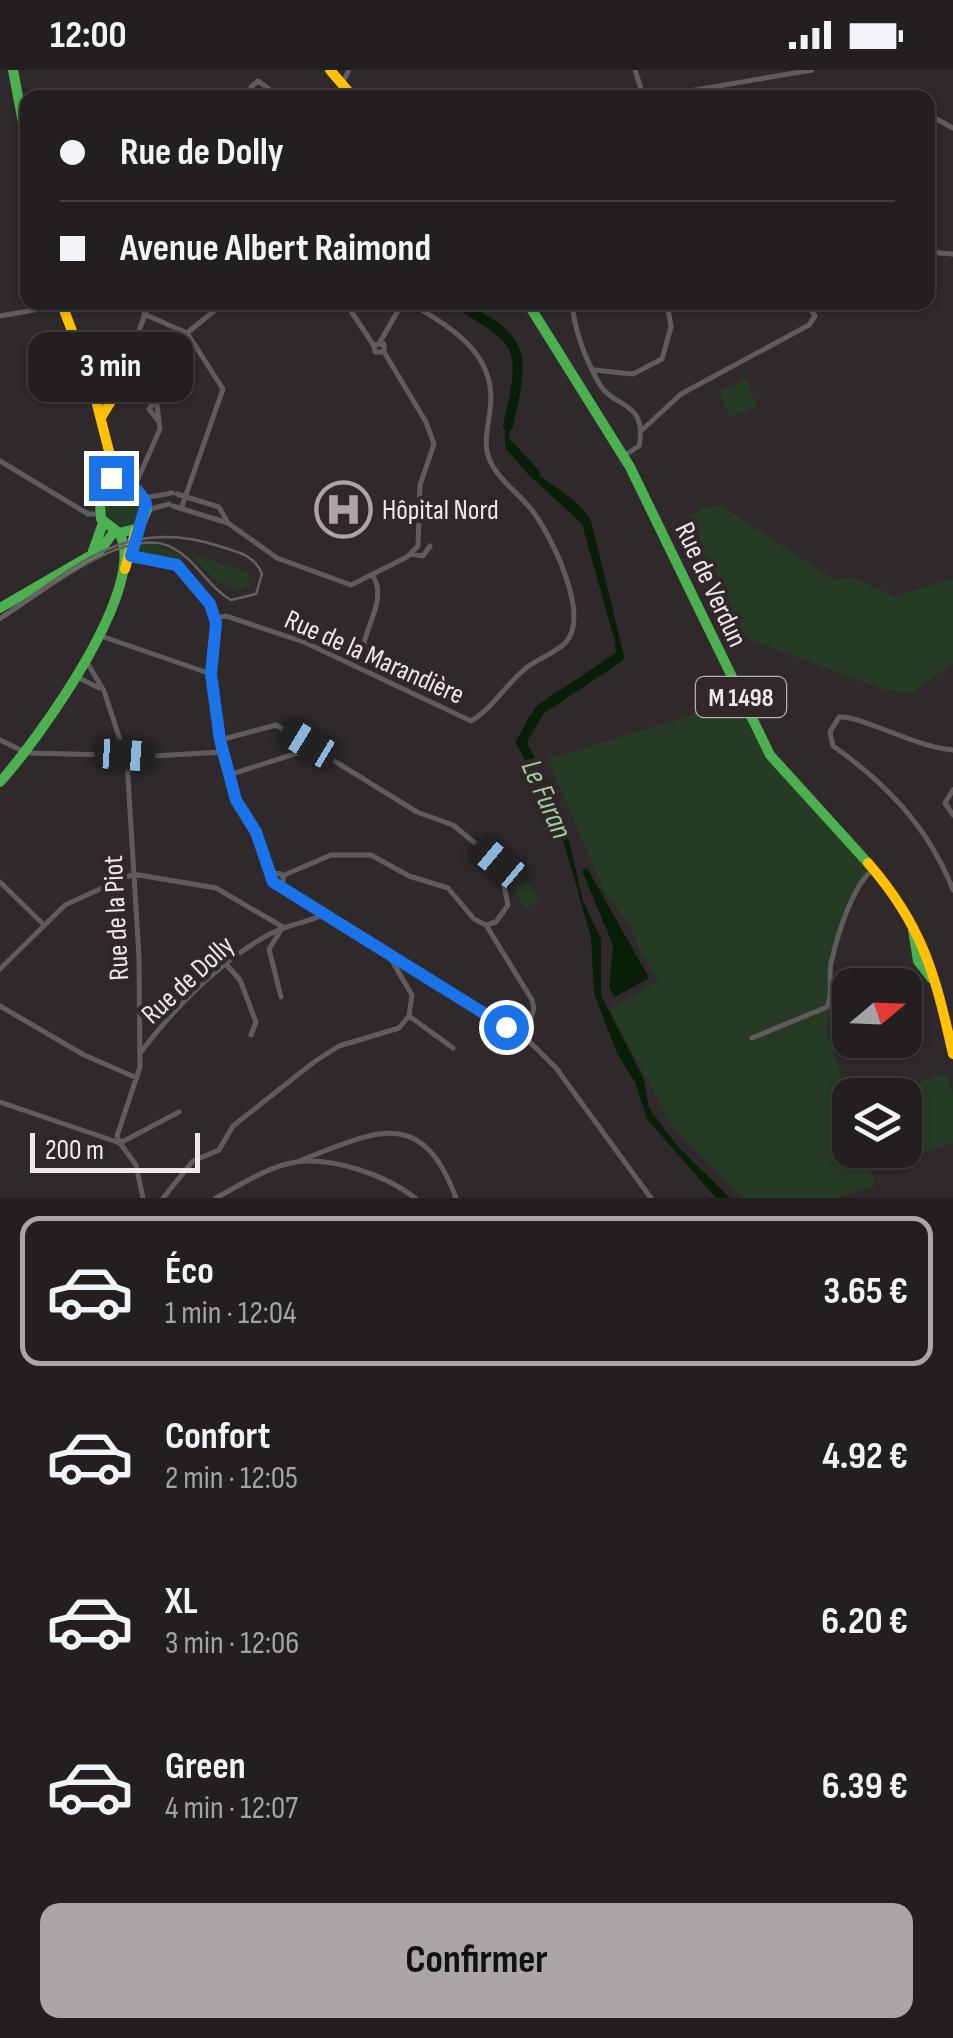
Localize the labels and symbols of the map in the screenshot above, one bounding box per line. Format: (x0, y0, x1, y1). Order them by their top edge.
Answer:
callout: 3 min (28, 333, 194, 403)
route end (89, 456, 134, 501)
hospital icon: Hôpital Nord (313, 479, 373, 539)
place label: Hôpital Nord (382, 494, 499, 527)
street label: Rue de Verdun (667, 517, 754, 652)
street label: Rue de la Marandière (280, 603, 469, 712)
road number: M 1498 (696, 677, 786, 717)
car (276, 716, 342, 772)
car (94, 738, 156, 772)
water label: Le Furan (513, 754, 579, 845)
car (466, 832, 532, 894)
street label: Rue de la Piot (97, 854, 136, 981)
street label: Rue de Dolly (135, 929, 241, 1031)
north arrow (832, 968, 922, 1058)
route start (484, 1005, 529, 1050)
scale bar (30, 1128, 200, 1172)

